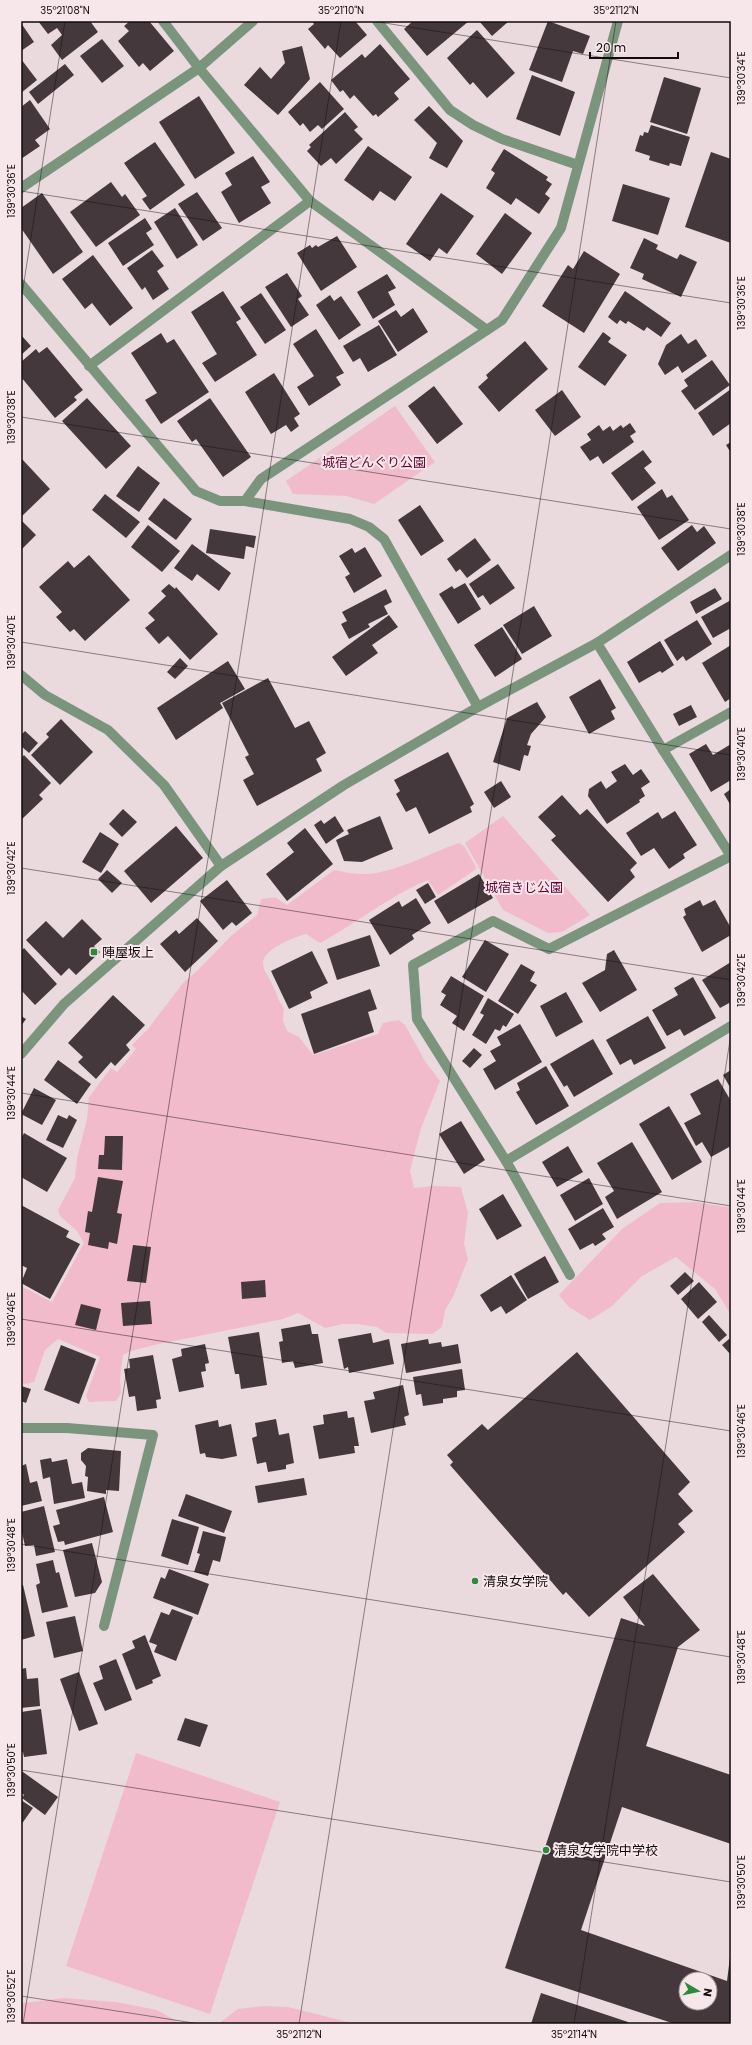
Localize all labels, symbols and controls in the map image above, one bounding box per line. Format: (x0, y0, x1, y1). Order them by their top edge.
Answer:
text: 35°21'08"N (40, 3, 90, 18)
text: 35°21'10"N (318, 3, 364, 18)
text: 35°21'12"N (593, 3, 639, 18)
scale bar (590, 34, 678, 60)
text: 20 m (596, 39, 626, 56)
text: 139°30'34"E (734, 51, 749, 105)
text: 139°30'36"E (4, 164, 19, 218)
text: 139°30'36"E (734, 276, 749, 330)
text: 139°30'38"E (4, 390, 19, 444)
park label: 城宿どんぐり公園 (322, 453, 426, 472)
text: 139°30'38"E (734, 502, 749, 556)
text: 139°30'40"E (4, 615, 19, 669)
text: 139°30'40"E (734, 727, 749, 781)
text: 139°30'42"E (4, 841, 19, 895)
park label: 城宿きじ公園 (485, 878, 563, 897)
place label: 陣屋坂上 (102, 943, 154, 962)
marker: 陣屋坂上 (89, 947, 99, 957)
text: 139°30'42"E (734, 953, 749, 1007)
text: 139°30'44"E (4, 1066, 19, 1120)
text: 139°30'44"E (734, 1179, 749, 1233)
text: 139°30'46"E (4, 1292, 19, 1346)
text: 139°30'46"E (734, 1404, 749, 1458)
text: 139°30'48"E (4, 1518, 19, 1572)
place label: 清泉女学院 (483, 1572, 548, 1591)
marker: 清泉女学院 (470, 1576, 480, 1586)
text: 139°30'48"E (734, 1630, 749, 1684)
text: 139°30'50"E (4, 1743, 19, 1797)
place label: 清泉女学院中学校 (554, 1841, 658, 1860)
marker: 清泉女学院中学校 (541, 1845, 551, 1855)
text: 139°30'50"E (734, 1855, 749, 1909)
text: 139°30'52"E (4, 1969, 19, 2023)
north arrow (678, 1971, 718, 2011)
text: N (699, 1987, 716, 1998)
text: 35°21'12"N (276, 2027, 322, 2042)
text: 35°21'14"N (551, 2027, 597, 2042)

